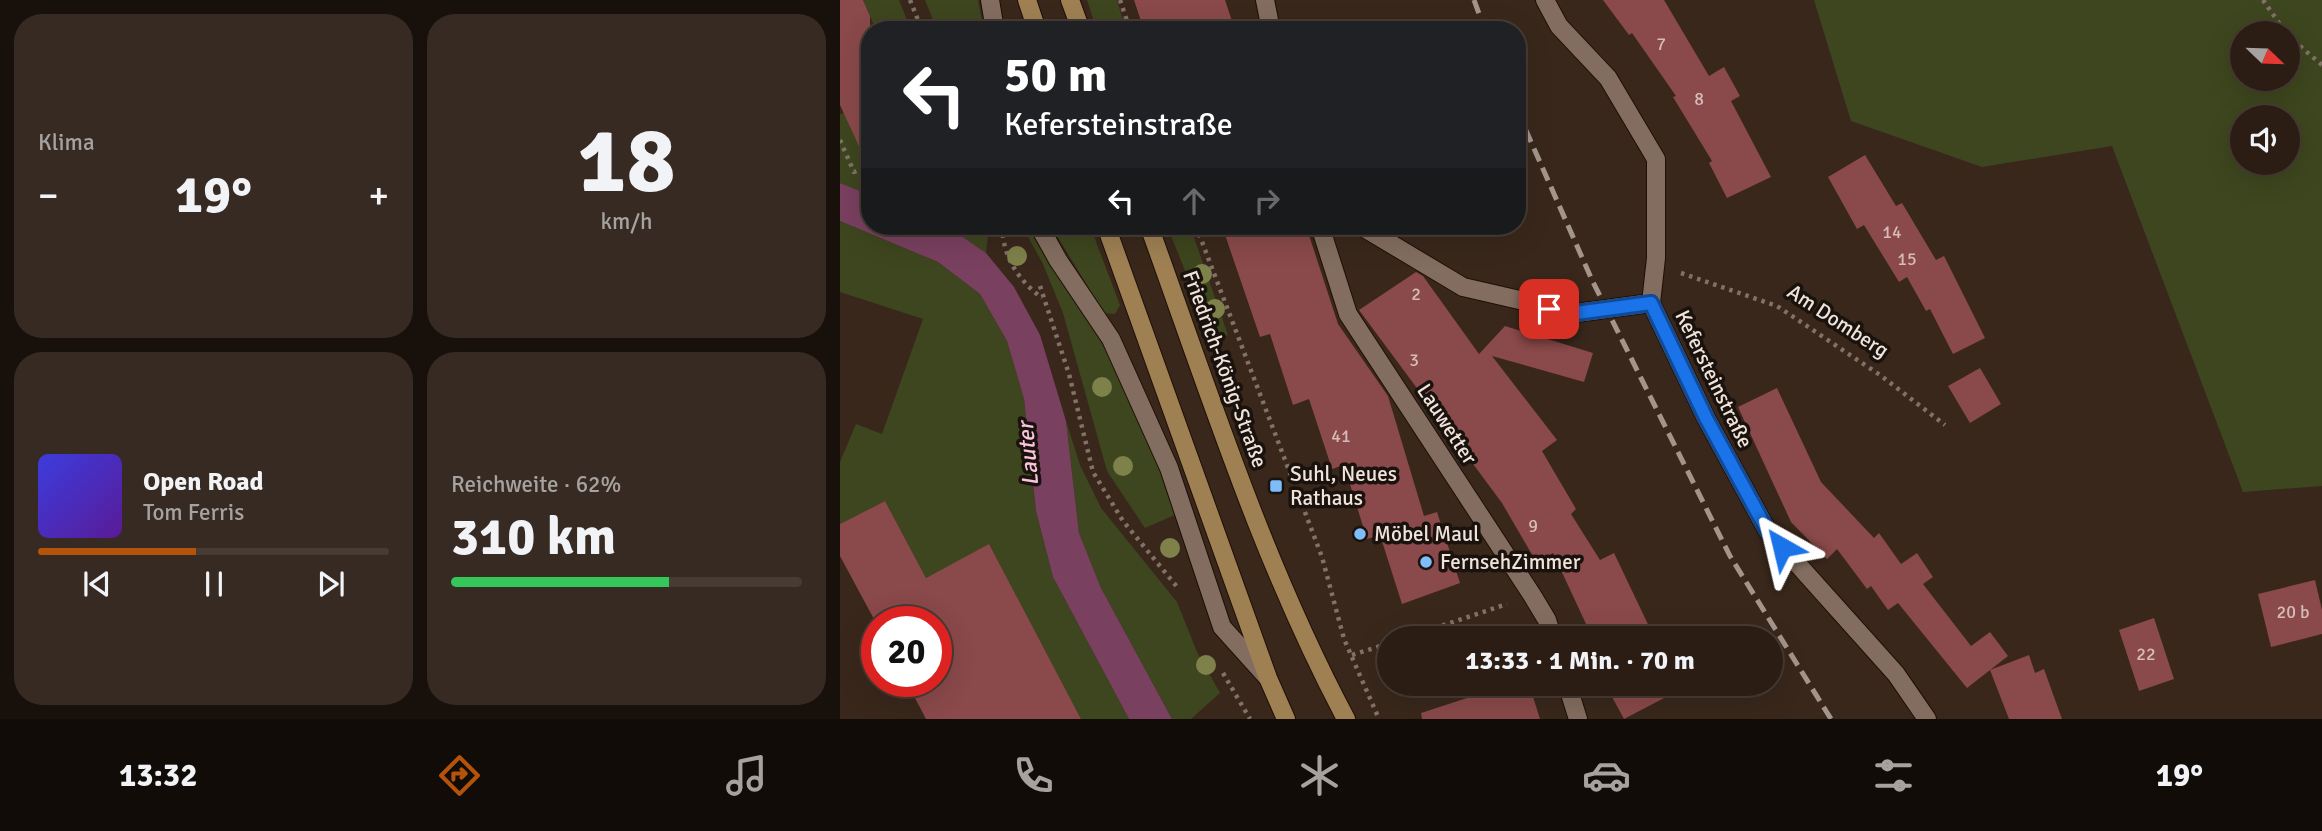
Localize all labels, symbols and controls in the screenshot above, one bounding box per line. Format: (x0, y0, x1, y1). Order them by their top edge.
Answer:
north arrow (2230, 21, 2300, 91)
map controls (2230, 21, 2300, 175)
house number: 7 (1656, 33, 1666, 55)
text: 50 m (1004, 45, 1107, 105)
icon: left (889, 49, 980, 140)
house number: 8 (1694, 88, 1704, 110)
text: 18 (577, 105, 676, 218)
text: Kefersteinstraße (1004, 105, 1233, 144)
button: sound (2230, 105, 2300, 175)
text: Klima (38, 128, 95, 157)
text: 19° (175, 163, 252, 227)
text: − (38, 172, 59, 219)
text: + (368, 172, 389, 219)
icon: left (1102, 182, 1140, 220)
icon: ahead (1175, 182, 1213, 220)
icon: right (1248, 182, 1286, 220)
text: km/h (600, 207, 653, 236)
house number: 14 (1882, 221, 1902, 243)
house number: 15 (1897, 248, 1917, 270)
street label: Friedrich-König-Straße (1177, 267, 1273, 471)
pin (1519, 279, 1579, 339)
street label: Am Domberg (1782, 279, 1894, 363)
house number: 2 (1411, 283, 1421, 305)
icon: arrive (1530, 290, 1568, 328)
street label: Kefersteinstraße (1669, 306, 1759, 452)
house number: 3 (1409, 349, 1419, 371)
street label: Lauwetter (1411, 379, 1483, 469)
water label: Lauter (1010, 417, 1045, 487)
house number: 41 (1331, 425, 1351, 447)
place label: Suhl, Neues Rathaus (1290, 461, 1397, 511)
text: Open Road (143, 466, 264, 498)
text: Reichweite · 62% (451, 470, 621, 499)
marker: Suhl, Neues Rathaus (1268, 478, 1284, 494)
text: Tom Ferris (143, 498, 244, 527)
text: 310 km (451, 505, 616, 569)
position arrow (1745, 510, 1819, 584)
house number: 9 (1528, 515, 1538, 537)
place label: Möbel Maul (1374, 521, 1480, 547)
marker: Möbel Maul (1352, 526, 1368, 542)
place label: FernsehZimmer (1440, 549, 1581, 575)
marker: FernsehZimmer (1418, 554, 1434, 570)
icon: previous (78, 565, 116, 603)
icon: pause (195, 565, 233, 603)
icon: next (312, 565, 350, 603)
house number: 20 b (2277, 601, 2309, 623)
speed limit sign: 20 (861, 606, 952, 697)
house number: 22 (2136, 643, 2156, 665)
text: 13:33 · 1 Min. · 70 m (1465, 645, 1695, 677)
icon: directions (435, 751, 484, 800)
icon: music (722, 751, 771, 800)
icon: phone (1009, 751, 1058, 800)
icon: climate (1295, 751, 1344, 800)
icon: car (1582, 751, 1631, 800)
icon: filters (1869, 751, 1918, 800)
text: 13:32 (119, 756, 197, 795)
text: 19° (2156, 756, 2203, 795)

